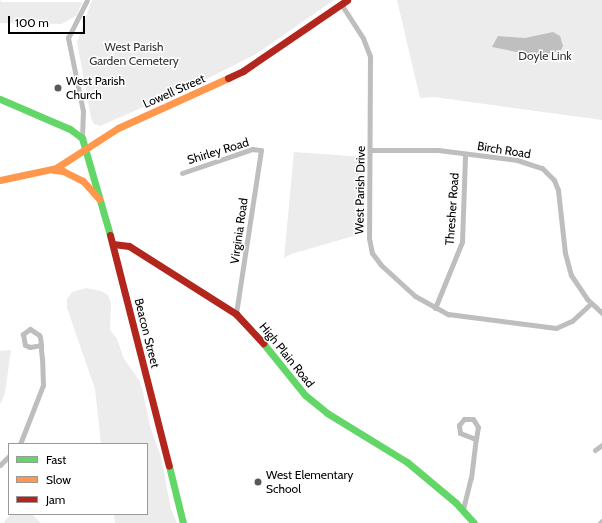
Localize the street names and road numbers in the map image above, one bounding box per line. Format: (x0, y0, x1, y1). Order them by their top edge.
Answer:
street label: Lowell Street (141, 71, 207, 111)
street label: Shirley Road (186, 135, 250, 167)
street label: Birch Road (476, 139, 532, 161)
street label: West Parish Drive (352, 146, 368, 234)
street label: Thresher Road (442, 172, 462, 246)
street label: Virginia Road (227, 197, 251, 265)
street label: Beacon Street (131, 297, 163, 369)
street label: High Plain Road (256, 320, 318, 390)

